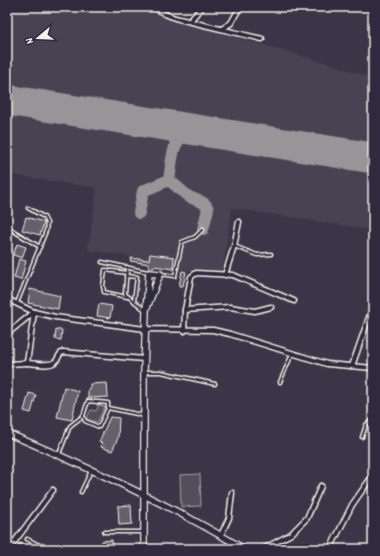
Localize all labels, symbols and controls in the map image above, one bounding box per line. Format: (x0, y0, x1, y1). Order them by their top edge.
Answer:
north arrow (18, 18, 58, 58)
text: N (22, 35, 39, 46)

